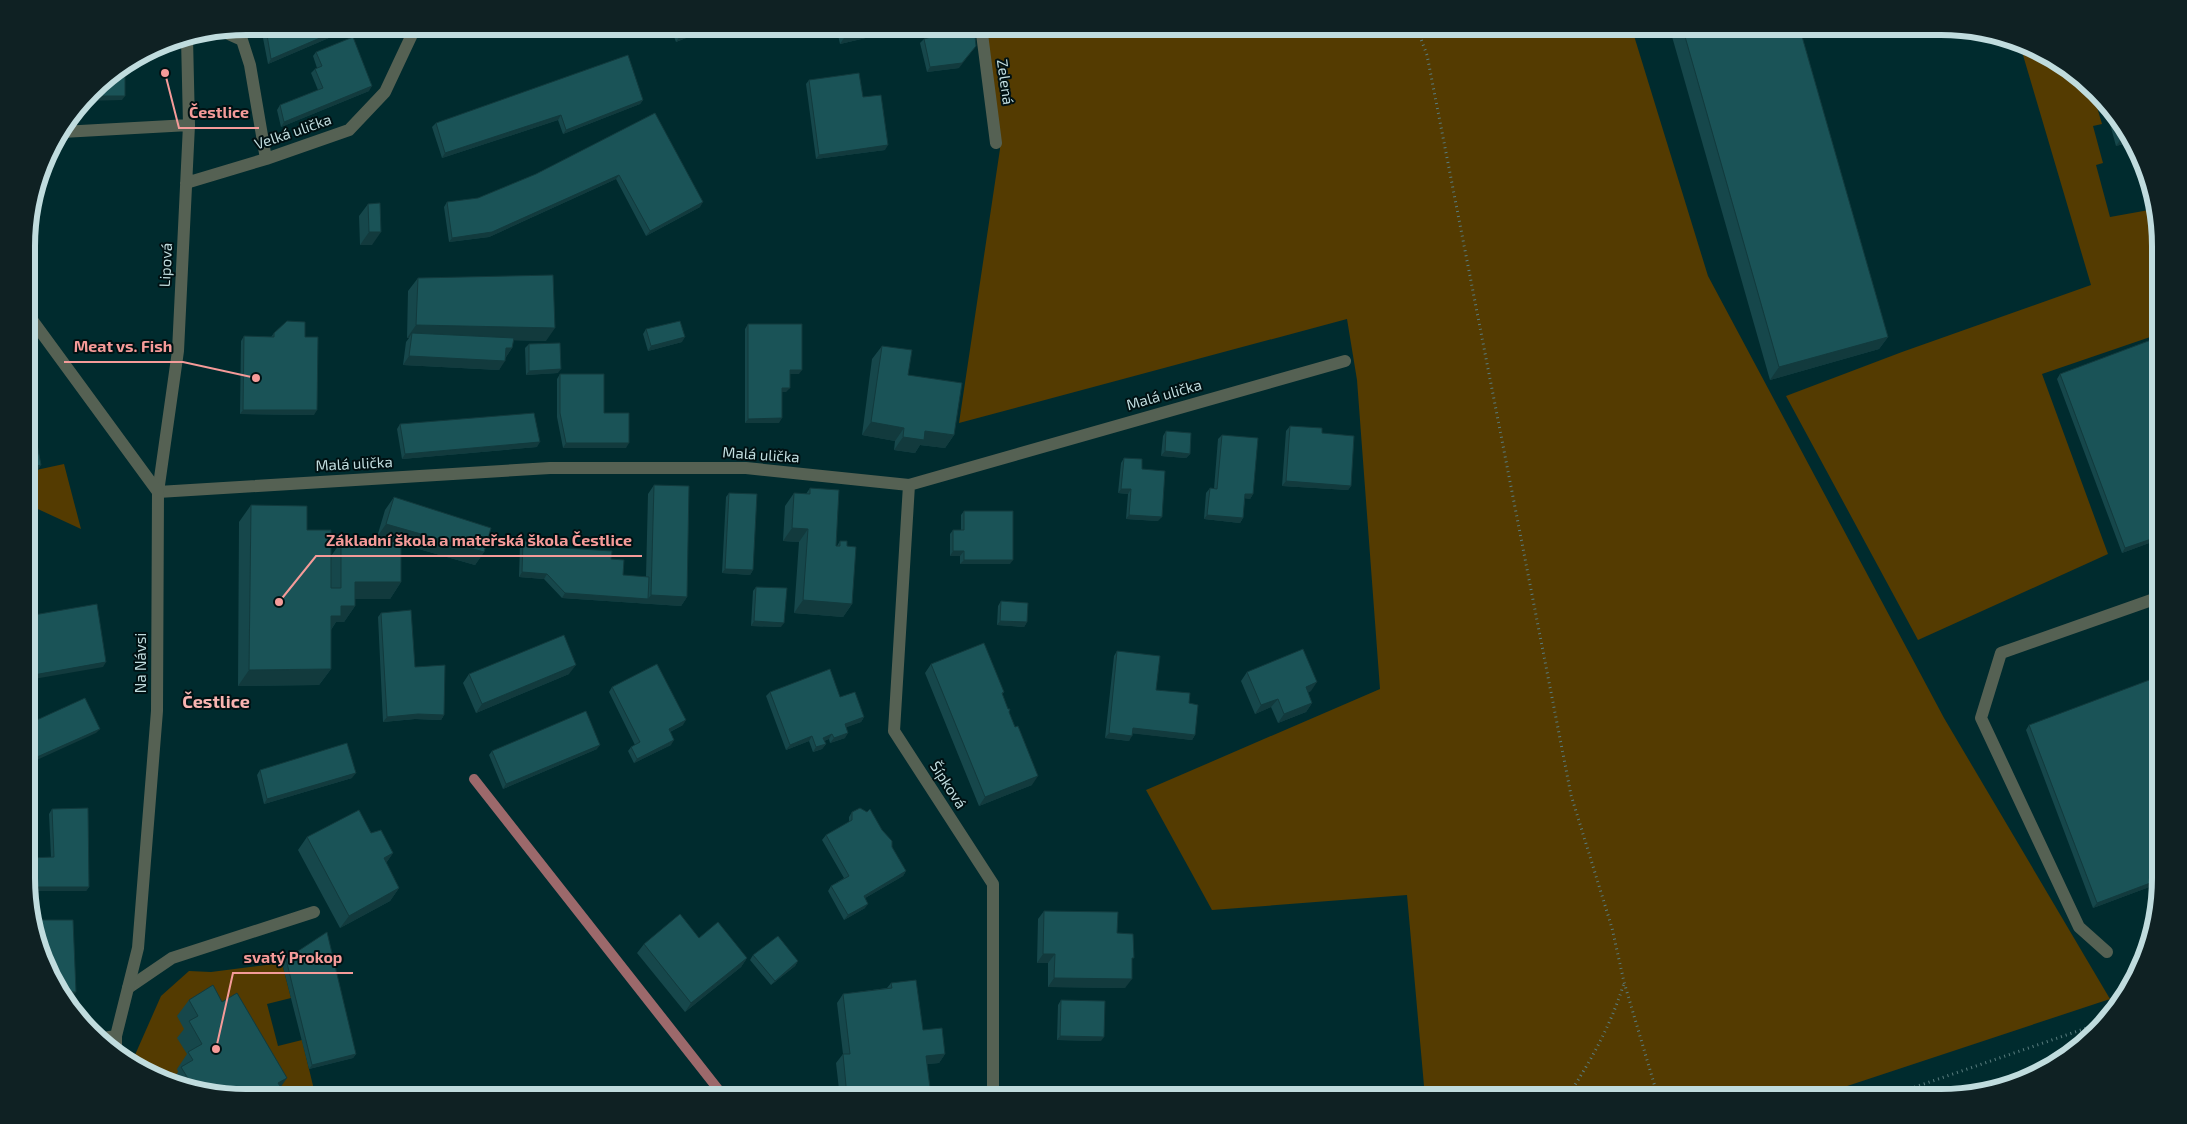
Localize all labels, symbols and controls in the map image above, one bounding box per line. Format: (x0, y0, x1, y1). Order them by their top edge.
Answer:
street label: Zelená (994, 58, 1018, 106)
callout: Čestlice (179, 97, 259, 128)
text: Čestlice (189, 102, 249, 121)
street label: Velká ulička (252, 109, 334, 153)
street label: Lipová (155, 242, 175, 288)
callout: Meat vs. Fish (64, 331, 183, 362)
text: Meat vs. Fish (74, 336, 172, 355)
street label: Malá ulička (1124, 375, 1203, 413)
street label: Malá ulička (722, 442, 800, 466)
street label: Malá ulička (315, 452, 393, 474)
callout: Základní škola a mateřská škola Čestlice (316, 525, 642, 556)
text: Základní škola a mateřská škola Čestlice (326, 530, 632, 549)
street label: Na Návsi (131, 633, 149, 693)
district label: Čestlice (182, 690, 250, 712)
street label: Šípková (927, 757, 971, 812)
callout: svatý Prokop (233, 942, 353, 973)
text: svatý Prokop (244, 947, 342, 967)

